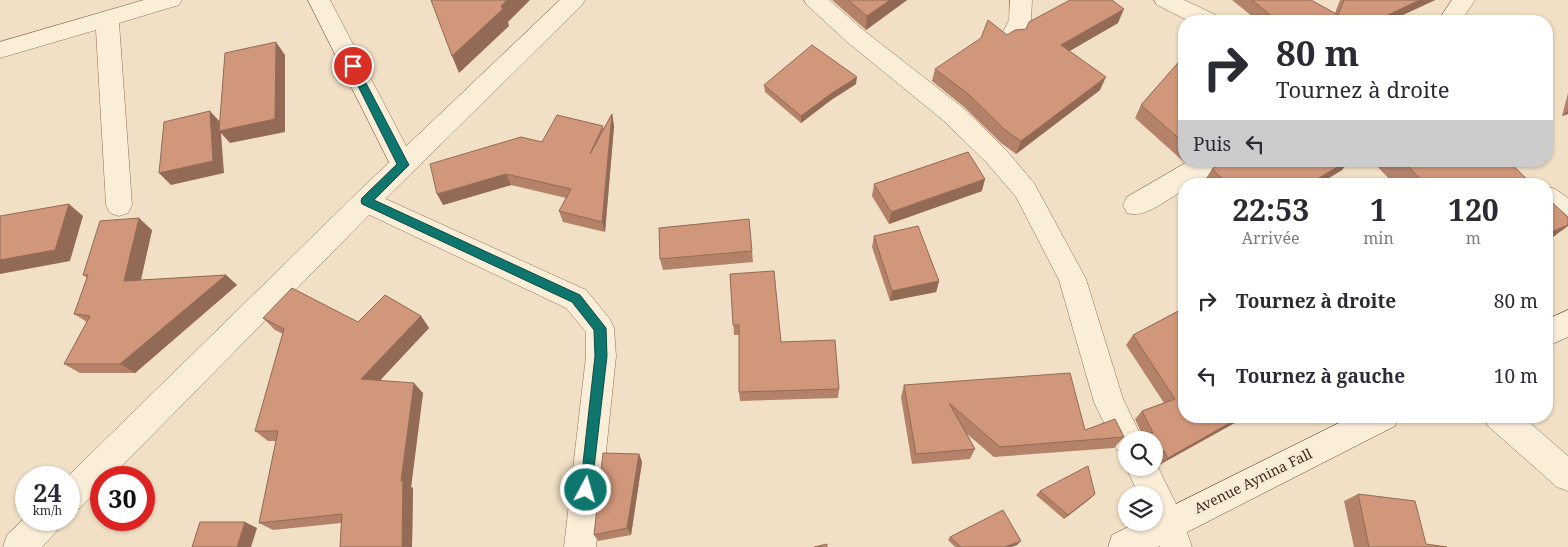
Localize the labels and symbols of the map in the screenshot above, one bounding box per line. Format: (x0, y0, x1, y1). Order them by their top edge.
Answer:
pin (332, 45, 374, 87)
street label: Avenue Aynina Fall (1191, 443, 1316, 517)
position arrow (559, 463, 611, 515)
speed limit sign: 30 (90, 466, 155, 531)

